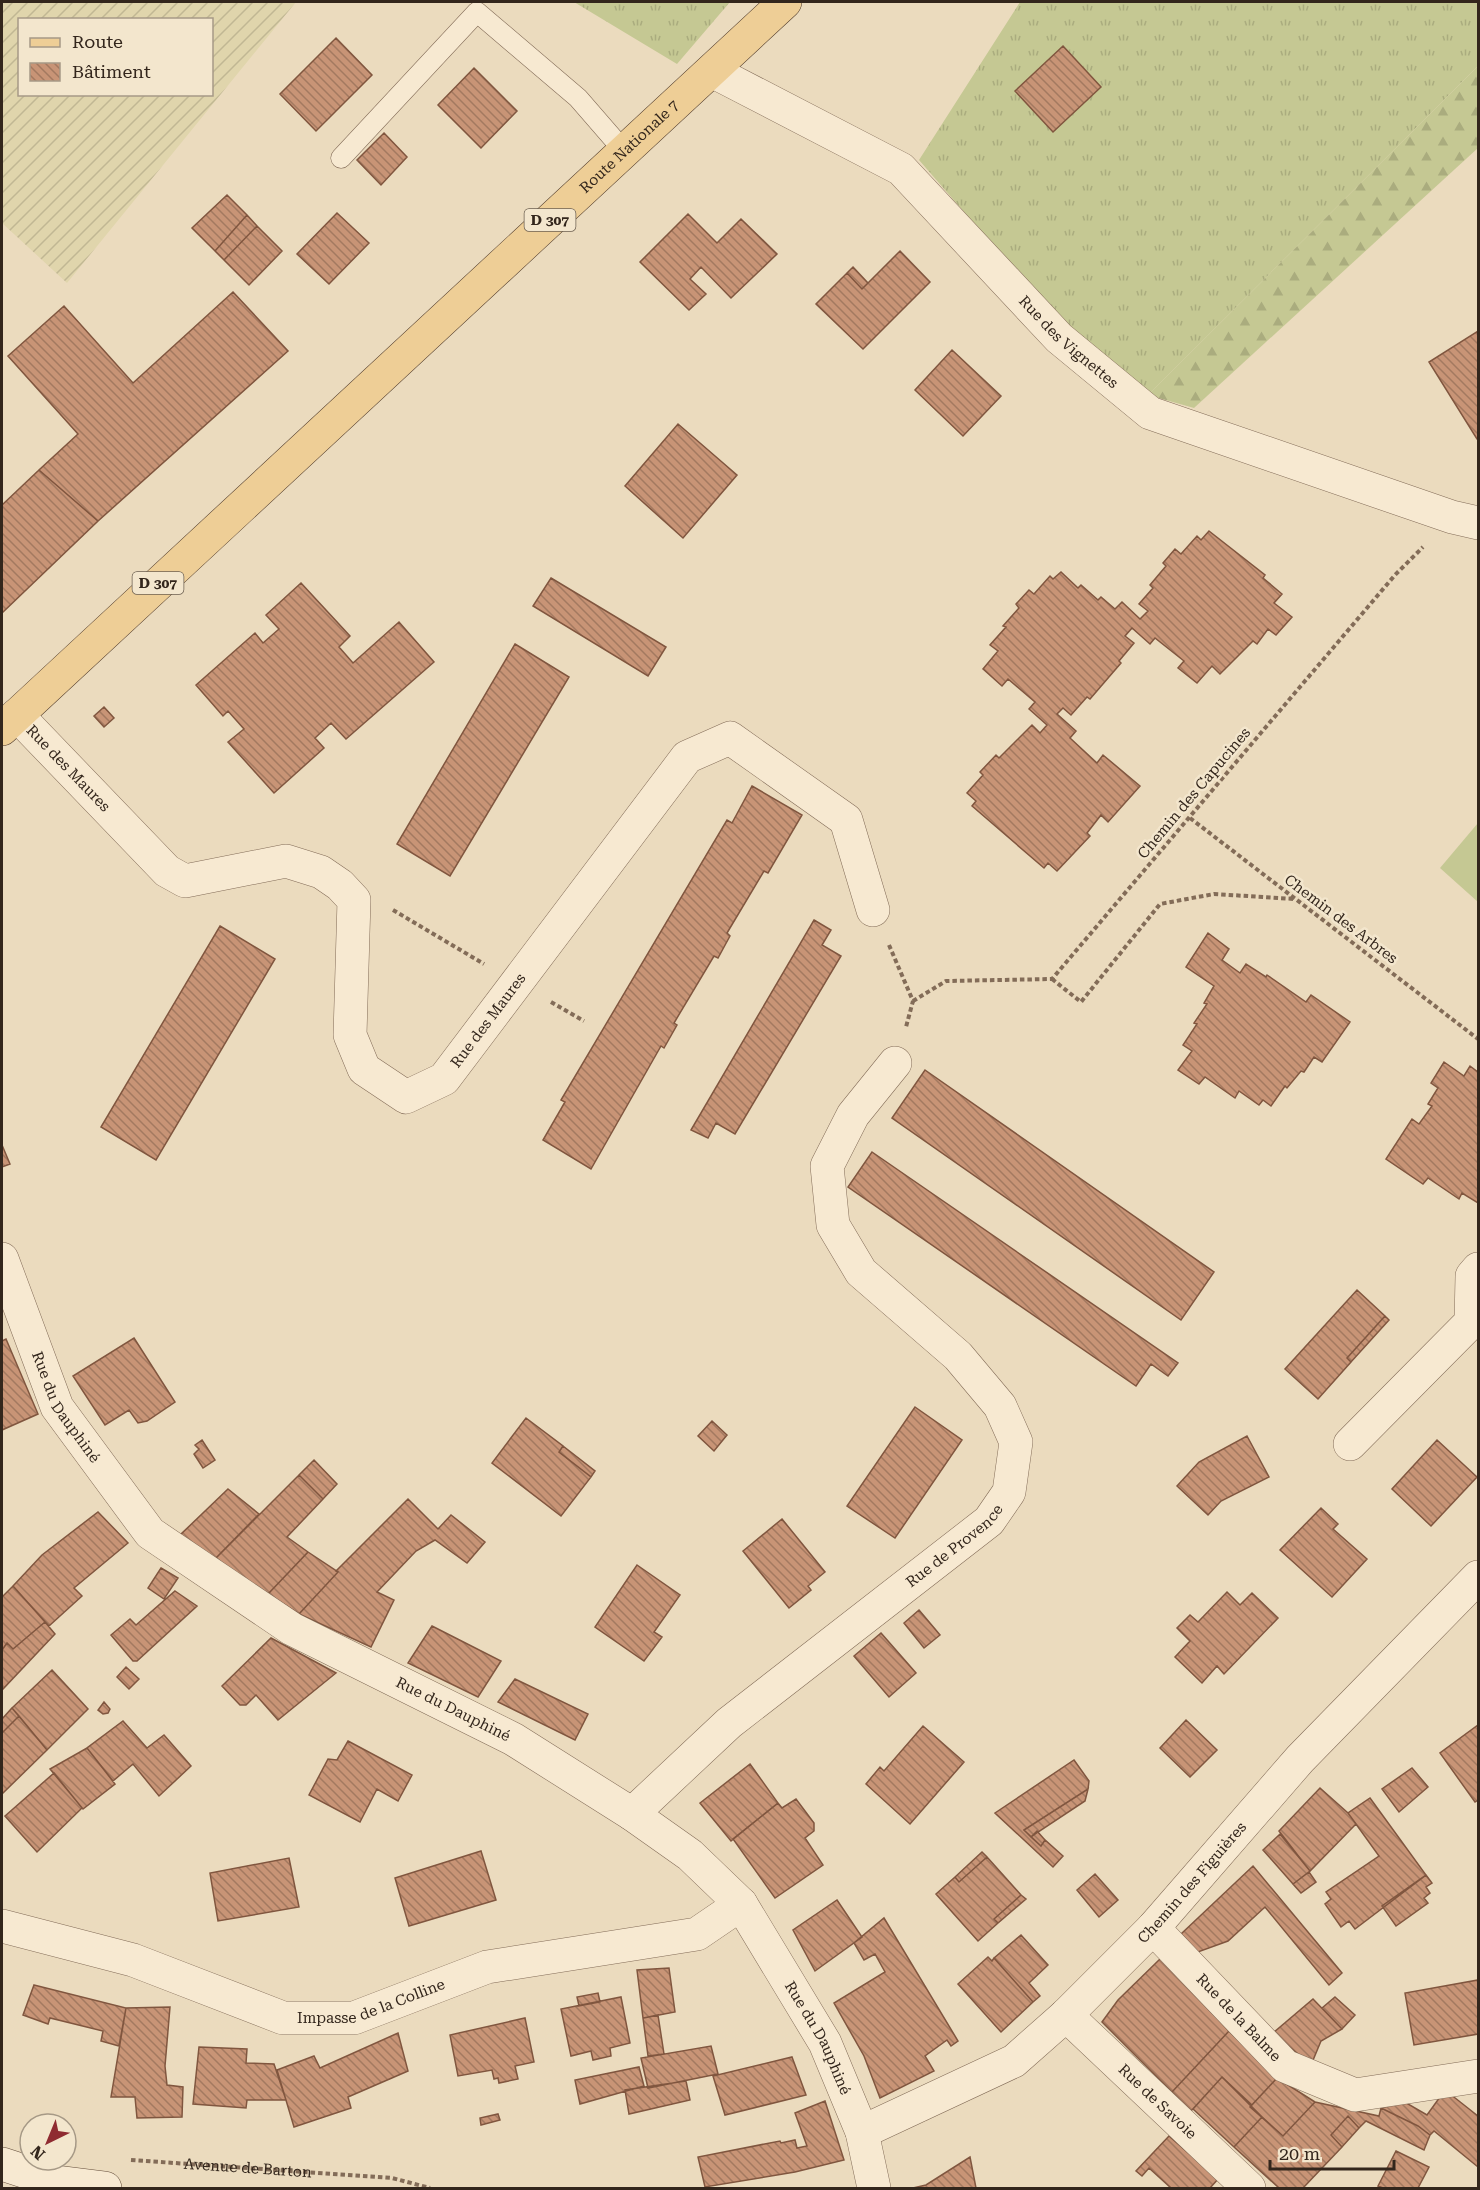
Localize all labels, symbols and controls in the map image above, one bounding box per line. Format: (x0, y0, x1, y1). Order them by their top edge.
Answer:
legend (18, 18, 213, 96)
text: Route (72, 31, 123, 52)
text: Bâtiment (72, 61, 151, 82)
street label: Route Nationale 7 (576, 96, 683, 197)
road number: D 307 (524, 209, 576, 231)
street label: Rue des Vignettes (1015, 292, 1122, 392)
road number: D 307 (132, 572, 184, 594)
street label: Rue des Maures (23, 721, 114, 815)
street label: Chemin des Capucines (1134, 724, 1254, 862)
street label: Chemin des Arbres (1281, 871, 1401, 967)
street label: Rue des Maures (447, 970, 530, 1071)
street label: Rue du Dauphiné (28, 1349, 104, 1466)
street label: Rue de Provence (902, 1501, 1007, 1591)
street label: Rue du Dauphiné (393, 1673, 513, 1745)
street label: Chemin des Figuières (1134, 1818, 1250, 1947)
street label: Rue de la Balme (1193, 1970, 1285, 2065)
street label: Impasse de la Colline (297, 1975, 447, 2027)
street label: Rue du Dauphiné (781, 1978, 855, 2097)
street label: Rue de Savoie (1115, 2060, 1200, 2143)
north arrow (18, 2112, 78, 2172)
scale bar (1270, 2133, 1394, 2171)
text: N (27, 2141, 49, 2164)
text: 20 m (1279, 2143, 1320, 2164)
street label: Avenue de Barton (183, 2155, 313, 2181)

